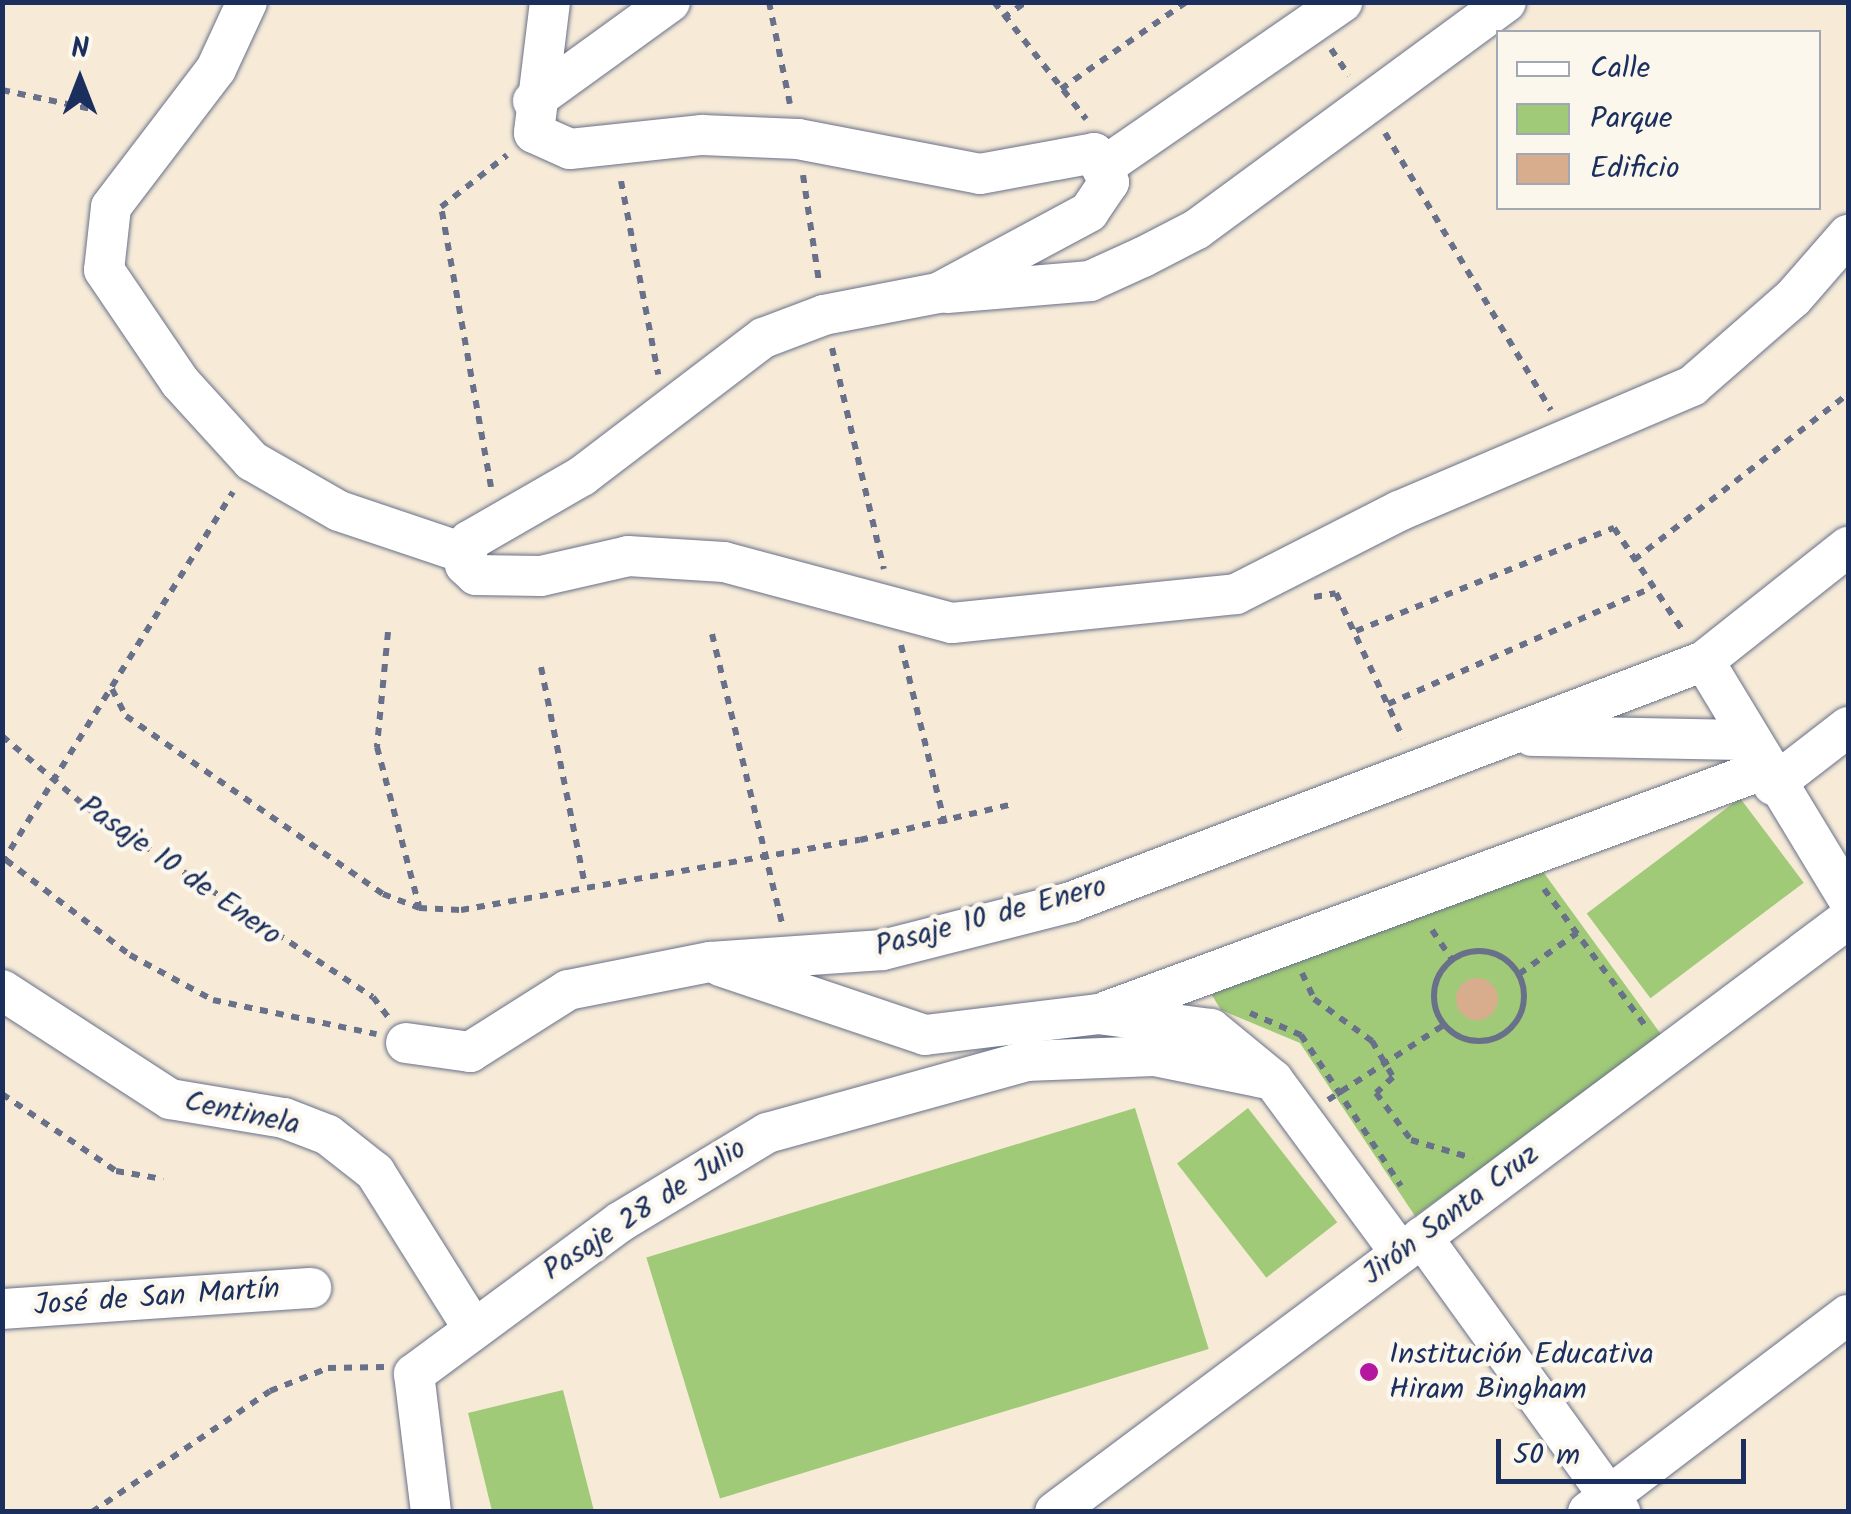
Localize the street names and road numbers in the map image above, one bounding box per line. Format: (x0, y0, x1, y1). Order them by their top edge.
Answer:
street label: Pasaje 10 de Enero (72, 788, 288, 954)
street label: Pasaje 10 de Enero (871, 869, 1111, 965)
street label: Centinela (181, 1084, 303, 1144)
street label: Pasaje 28 de Julio (537, 1131, 753, 1289)
street label: Jirón Santa Cruz (1356, 1137, 1546, 1293)
street label: José de San Martín (33, 1271, 281, 1325)

